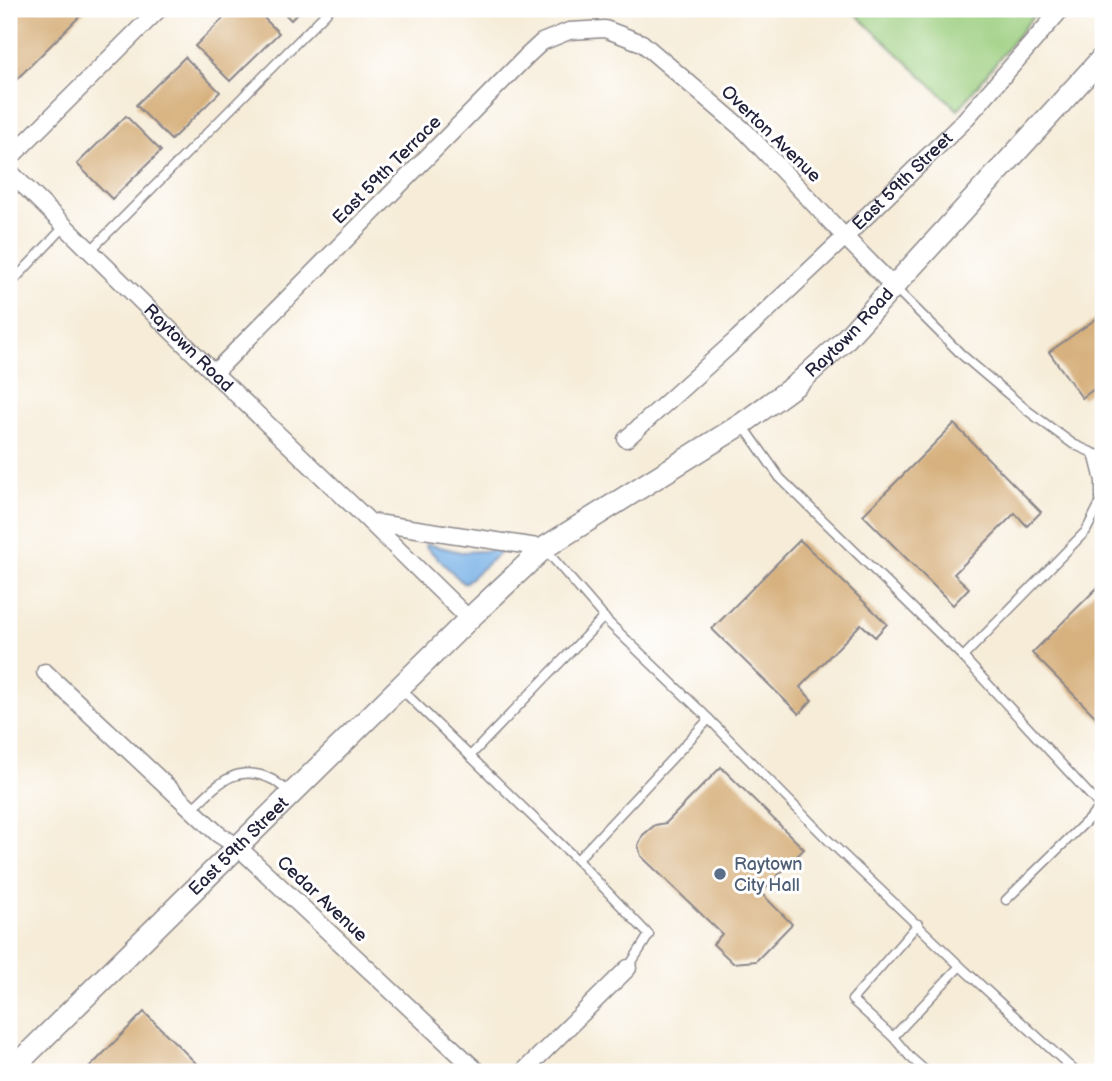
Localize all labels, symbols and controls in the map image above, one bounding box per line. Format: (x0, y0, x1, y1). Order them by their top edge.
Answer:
street label: Overton Avenue (717, 81, 825, 187)
street label: East 59th Terrace (328, 111, 446, 229)
street label: East 59th Street (848, 127, 957, 235)
street label: Raytown Road (801, 283, 898, 382)
street label: Raytown Road (139, 299, 238, 396)
street label: East 59th Street (184, 792, 293, 900)
street label: Cedar Avenue (273, 852, 372, 946)
place label: Raytown City Hall (734, 854, 802, 896)
marker: Raytown City Hall (712, 866, 728, 882)

